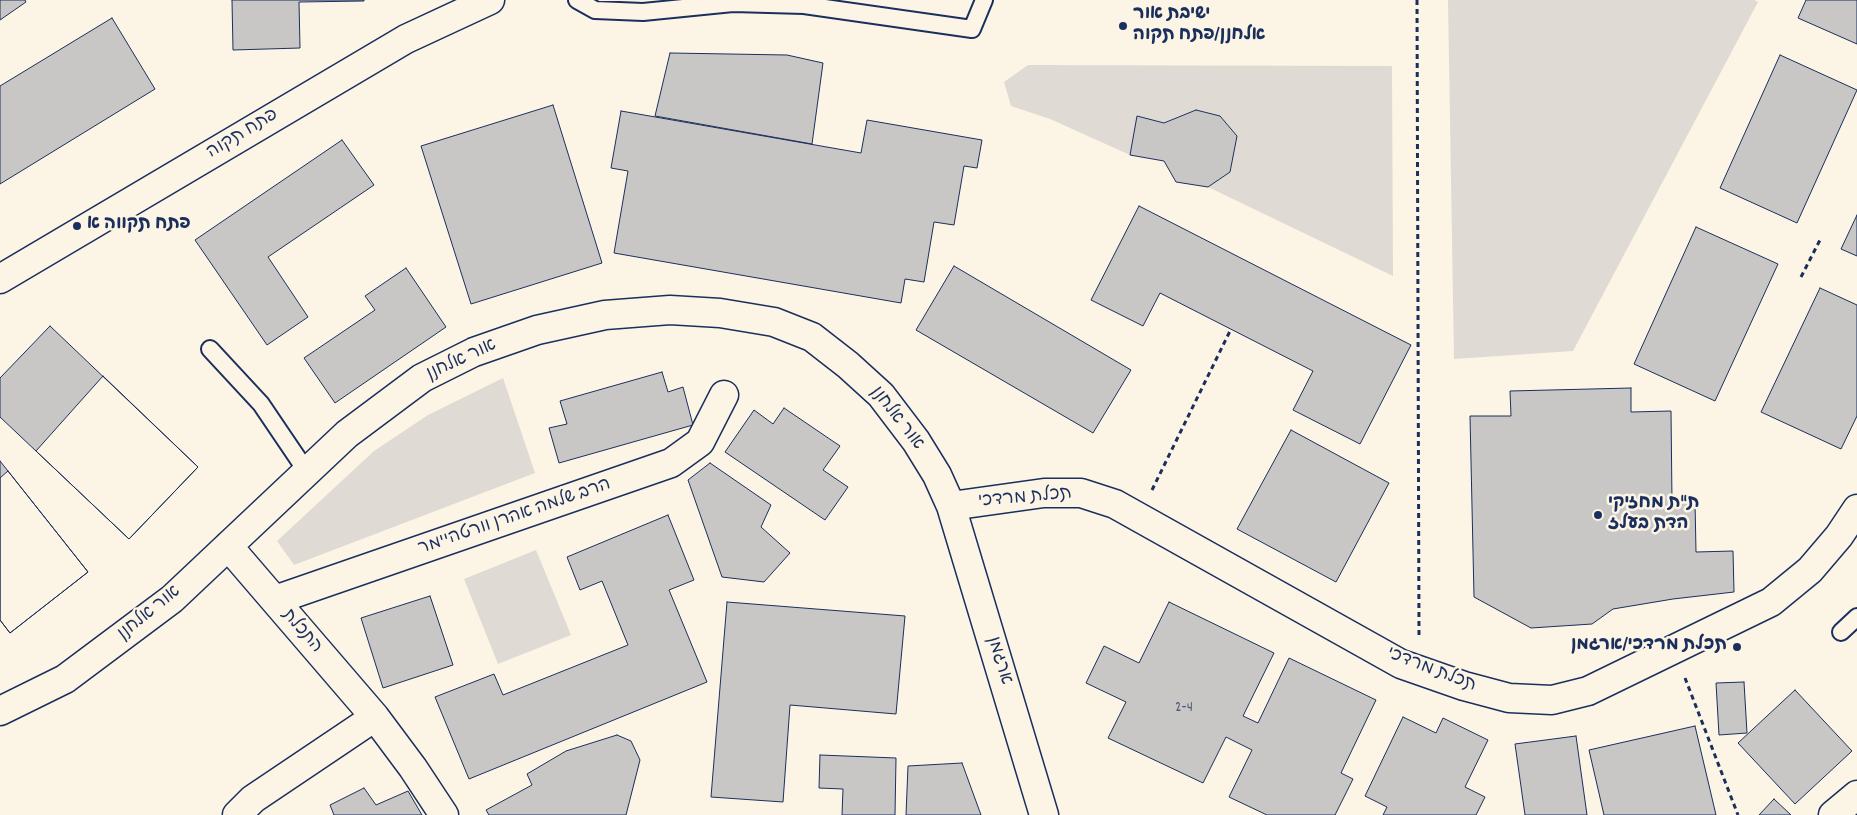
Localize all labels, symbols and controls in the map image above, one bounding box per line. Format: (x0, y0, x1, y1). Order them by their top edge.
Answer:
place label: ישיבת אור אלחנן/פתח תקוה (1133, 5, 1265, 48)
marker: ישיבת אור אלחנן/פתח תקוה (1117, 20, 1129, 32)
street label: פתח תקוה (203, 105, 283, 165)
place label: פתח תקווה א (87, 215, 191, 237)
marker: פתח תקווה א (71, 220, 83, 232)
street label: אור אלחנן (424, 335, 500, 387)
street label: אור אלחנן (864, 383, 928, 455)
street label: הרב שלמה אהרן וורטהיימר (416, 475, 614, 561)
street label: תכלת מרדכי (977, 484, 1073, 514)
place label: ת"ת מחזיקי הדת בעלז (1608, 494, 1699, 536)
marker: ת"ת מחזיקי הדת בעלז (1592, 509, 1604, 521)
street label: אור אלחנן (114, 582, 186, 646)
street label: התכלת (276, 605, 326, 659)
street label: ארגמן (980, 634, 1016, 688)
place label: תכלת מרדכי/ארגמן (1571, 636, 1727, 658)
marker: תכלת מרדכי/ארגמן (1731, 641, 1743, 653)
street label: תכלת מרדכי (1383, 644, 1479, 698)
house number: 2-4 (1175, 700, 1193, 718)

